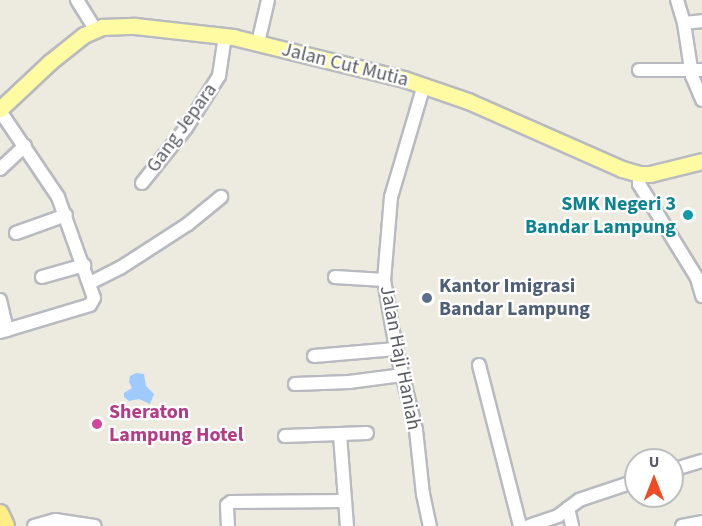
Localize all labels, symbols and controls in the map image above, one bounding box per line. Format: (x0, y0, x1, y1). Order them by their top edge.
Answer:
street label: Jalan Cut Mutia (279, 38, 411, 92)
street label: Gang Jepara (142, 79, 222, 177)
place label: SMK Negeri 3 Bandar Lampung (525, 192, 676, 239)
marker: SMK Negeri 3 Bandar Lampung (681, 208, 695, 222)
place label: Kantor Imigrasi Bandar Lampung (439, 274, 590, 321)
street label: Jalan Haji Haniah (374, 284, 426, 432)
marker: Kantor Imigrasi Bandar Lampung (420, 291, 434, 305)
place label: Sheraton Lampung Hotel (109, 400, 243, 447)
marker: Sheraton Lampung Hotel (90, 417, 104, 431)
north arrow (624, 448, 684, 508)
text: U (649, 451, 659, 473)

